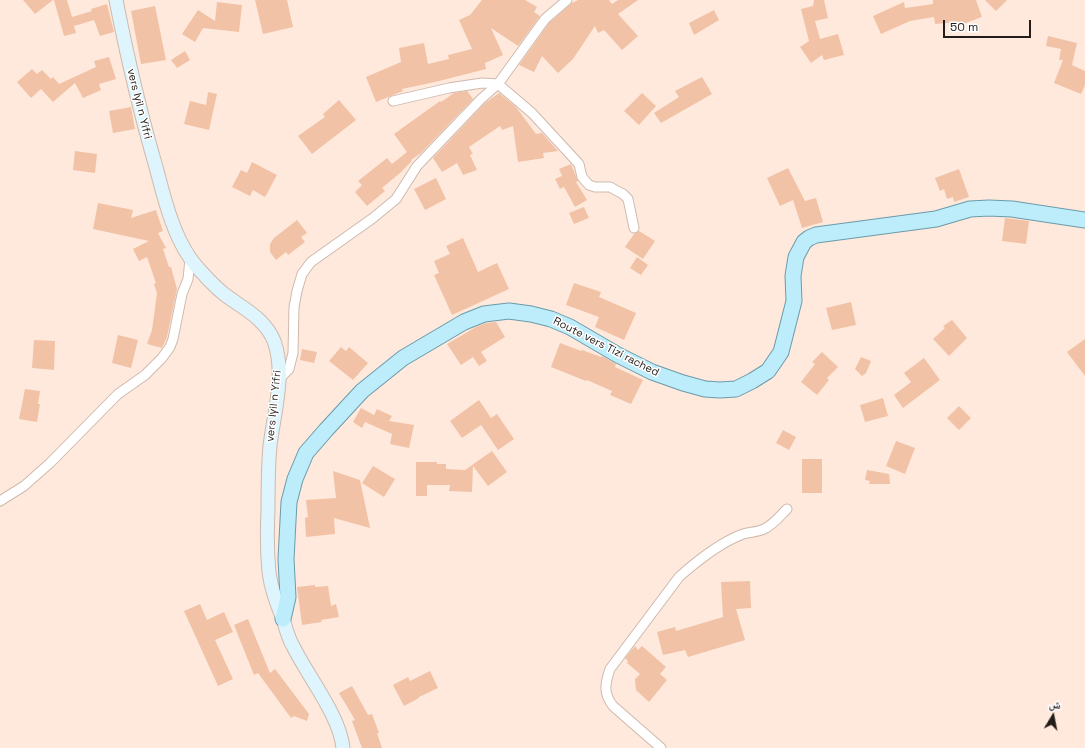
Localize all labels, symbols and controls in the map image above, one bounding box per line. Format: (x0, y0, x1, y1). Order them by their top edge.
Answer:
scale bar (945, 12, 1033, 38)
text: 50 m (950, 19, 978, 35)
street label: vers Iγil n Yifri (124, 67, 154, 141)
street label: Route vers Tizi rached (551, 315, 661, 379)
street label: vers Iγil n Yifri (264, 370, 284, 442)
north arrow (1033, 696, 1073, 736)
text: ش (1048, 696, 1062, 712)

